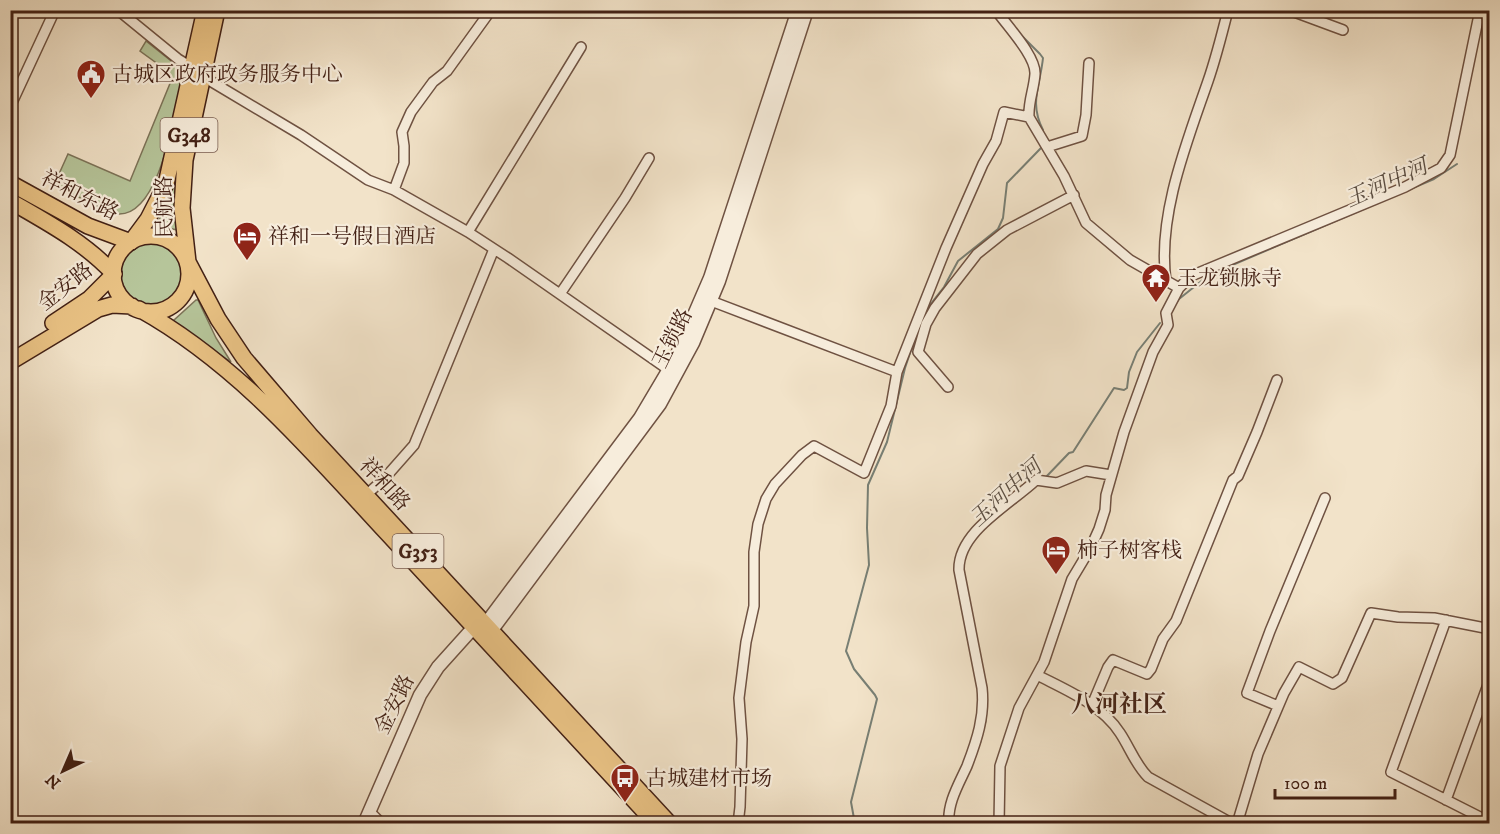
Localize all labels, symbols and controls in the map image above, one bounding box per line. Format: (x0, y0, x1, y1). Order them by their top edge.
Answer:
public building icon: 古城区政府政务服务中心 (75, 58, 107, 100)
place label: 古城区政府政务服务中心 (112, 62, 343, 88)
road number: G348 (160, 118, 218, 152)
water label: 玉河中河 (1341, 152, 1436, 214)
street label: 祥和东路 (36, 165, 123, 227)
street label: 民航路 (151, 175, 179, 239)
hotel icon: 祥和一号假日酒店 (231, 220, 263, 262)
place label: 祥和一号假日酒店 (268, 224, 436, 250)
street label: 金安路 (33, 257, 98, 316)
temple icon: 玉龙锁脉寺 (1140, 262, 1172, 304)
place label: 玉龙锁脉寺 (1177, 266, 1282, 292)
street label: 玉锁路 (647, 304, 698, 372)
water label: 玉河中河 (964, 451, 1051, 533)
street label: 祥和路 (353, 453, 415, 517)
road number: G353 (392, 534, 444, 568)
hotel icon: 柿子树客栈 (1040, 534, 1072, 576)
place label: 柿子树客栈 (1077, 538, 1182, 564)
street label: 金安路 (369, 670, 420, 738)
district label: 八河社区 (1071, 690, 1167, 720)
north arrow (33, 741, 93, 801)
bus stop icon: 古城建材市场 (609, 762, 641, 804)
scale bar (1275, 762, 1395, 800)
place label: 古城建材市场 (646, 766, 772, 792)
text: N (42, 769, 65, 793)
text: 100 m (1284, 773, 1327, 795)

